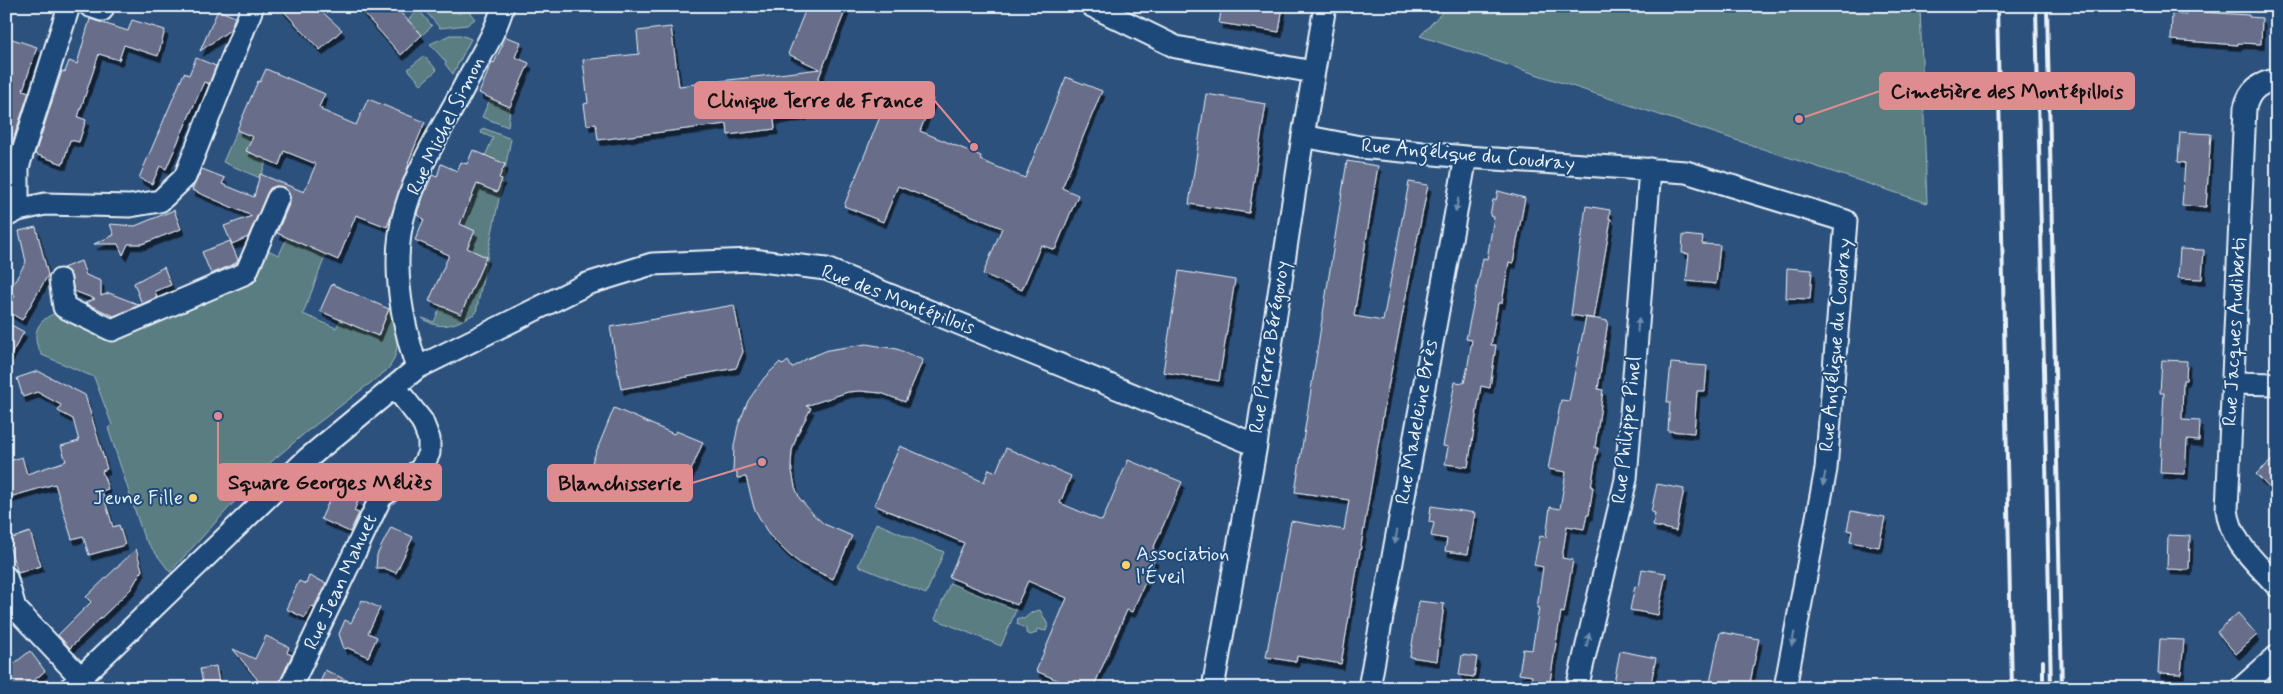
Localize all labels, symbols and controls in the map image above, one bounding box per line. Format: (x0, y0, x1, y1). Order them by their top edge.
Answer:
street label: Rue Michel Simon (401, 52, 491, 200)
callout: Cimetière des Montépillois (1880, 73, 2134, 109)
text: Cimetière des Montépillois (1891, 78, 2124, 106)
callout: Clinique Terre de France (695, 82, 934, 118)
text: Clinique Terre de France (707, 87, 923, 115)
street label: Rue Angélique du Coudray (1360, 132, 1576, 180)
one-way arrow (1452, 198, 1460, 214)
street label: Rue Angélique du Coudray (1813, 237, 1861, 453)
street label: Rue Jacques Audiberti (2217, 237, 2253, 427)
street label: Rue des Montépillois (817, 258, 979, 342)
street label: Rue Pierre Bérégovoy (1243, 259, 1297, 435)
one-way arrow (1635, 317, 1643, 333)
street label: Rue Madeleine Brès (1389, 337, 1445, 507)
street label: Rue Philippe Pinel (1606, 355, 1648, 505)
callout: Square Georges Méliès (218, 464, 441, 500)
callout: Blanchisserie (548, 465, 692, 501)
text: Square Georges Méliès (228, 469, 433, 499)
text: Blanchisserie (558, 470, 683, 498)
one-way arrow (1819, 471, 1827, 487)
place label: Jeune Fille (93, 485, 183, 512)
marker: Jeune Fille (187, 492, 199, 504)
street label: Rue Jean Mahuet (298, 510, 384, 654)
one-way arrow (1391, 529, 1399, 545)
place label: Association l'Éveil (1136, 541, 1229, 591)
marker: Association l'Éveil (1120, 559, 1132, 571)
one-way arrow (1789, 631, 1797, 647)
one-way arrow (1584, 633, 1592, 648)

